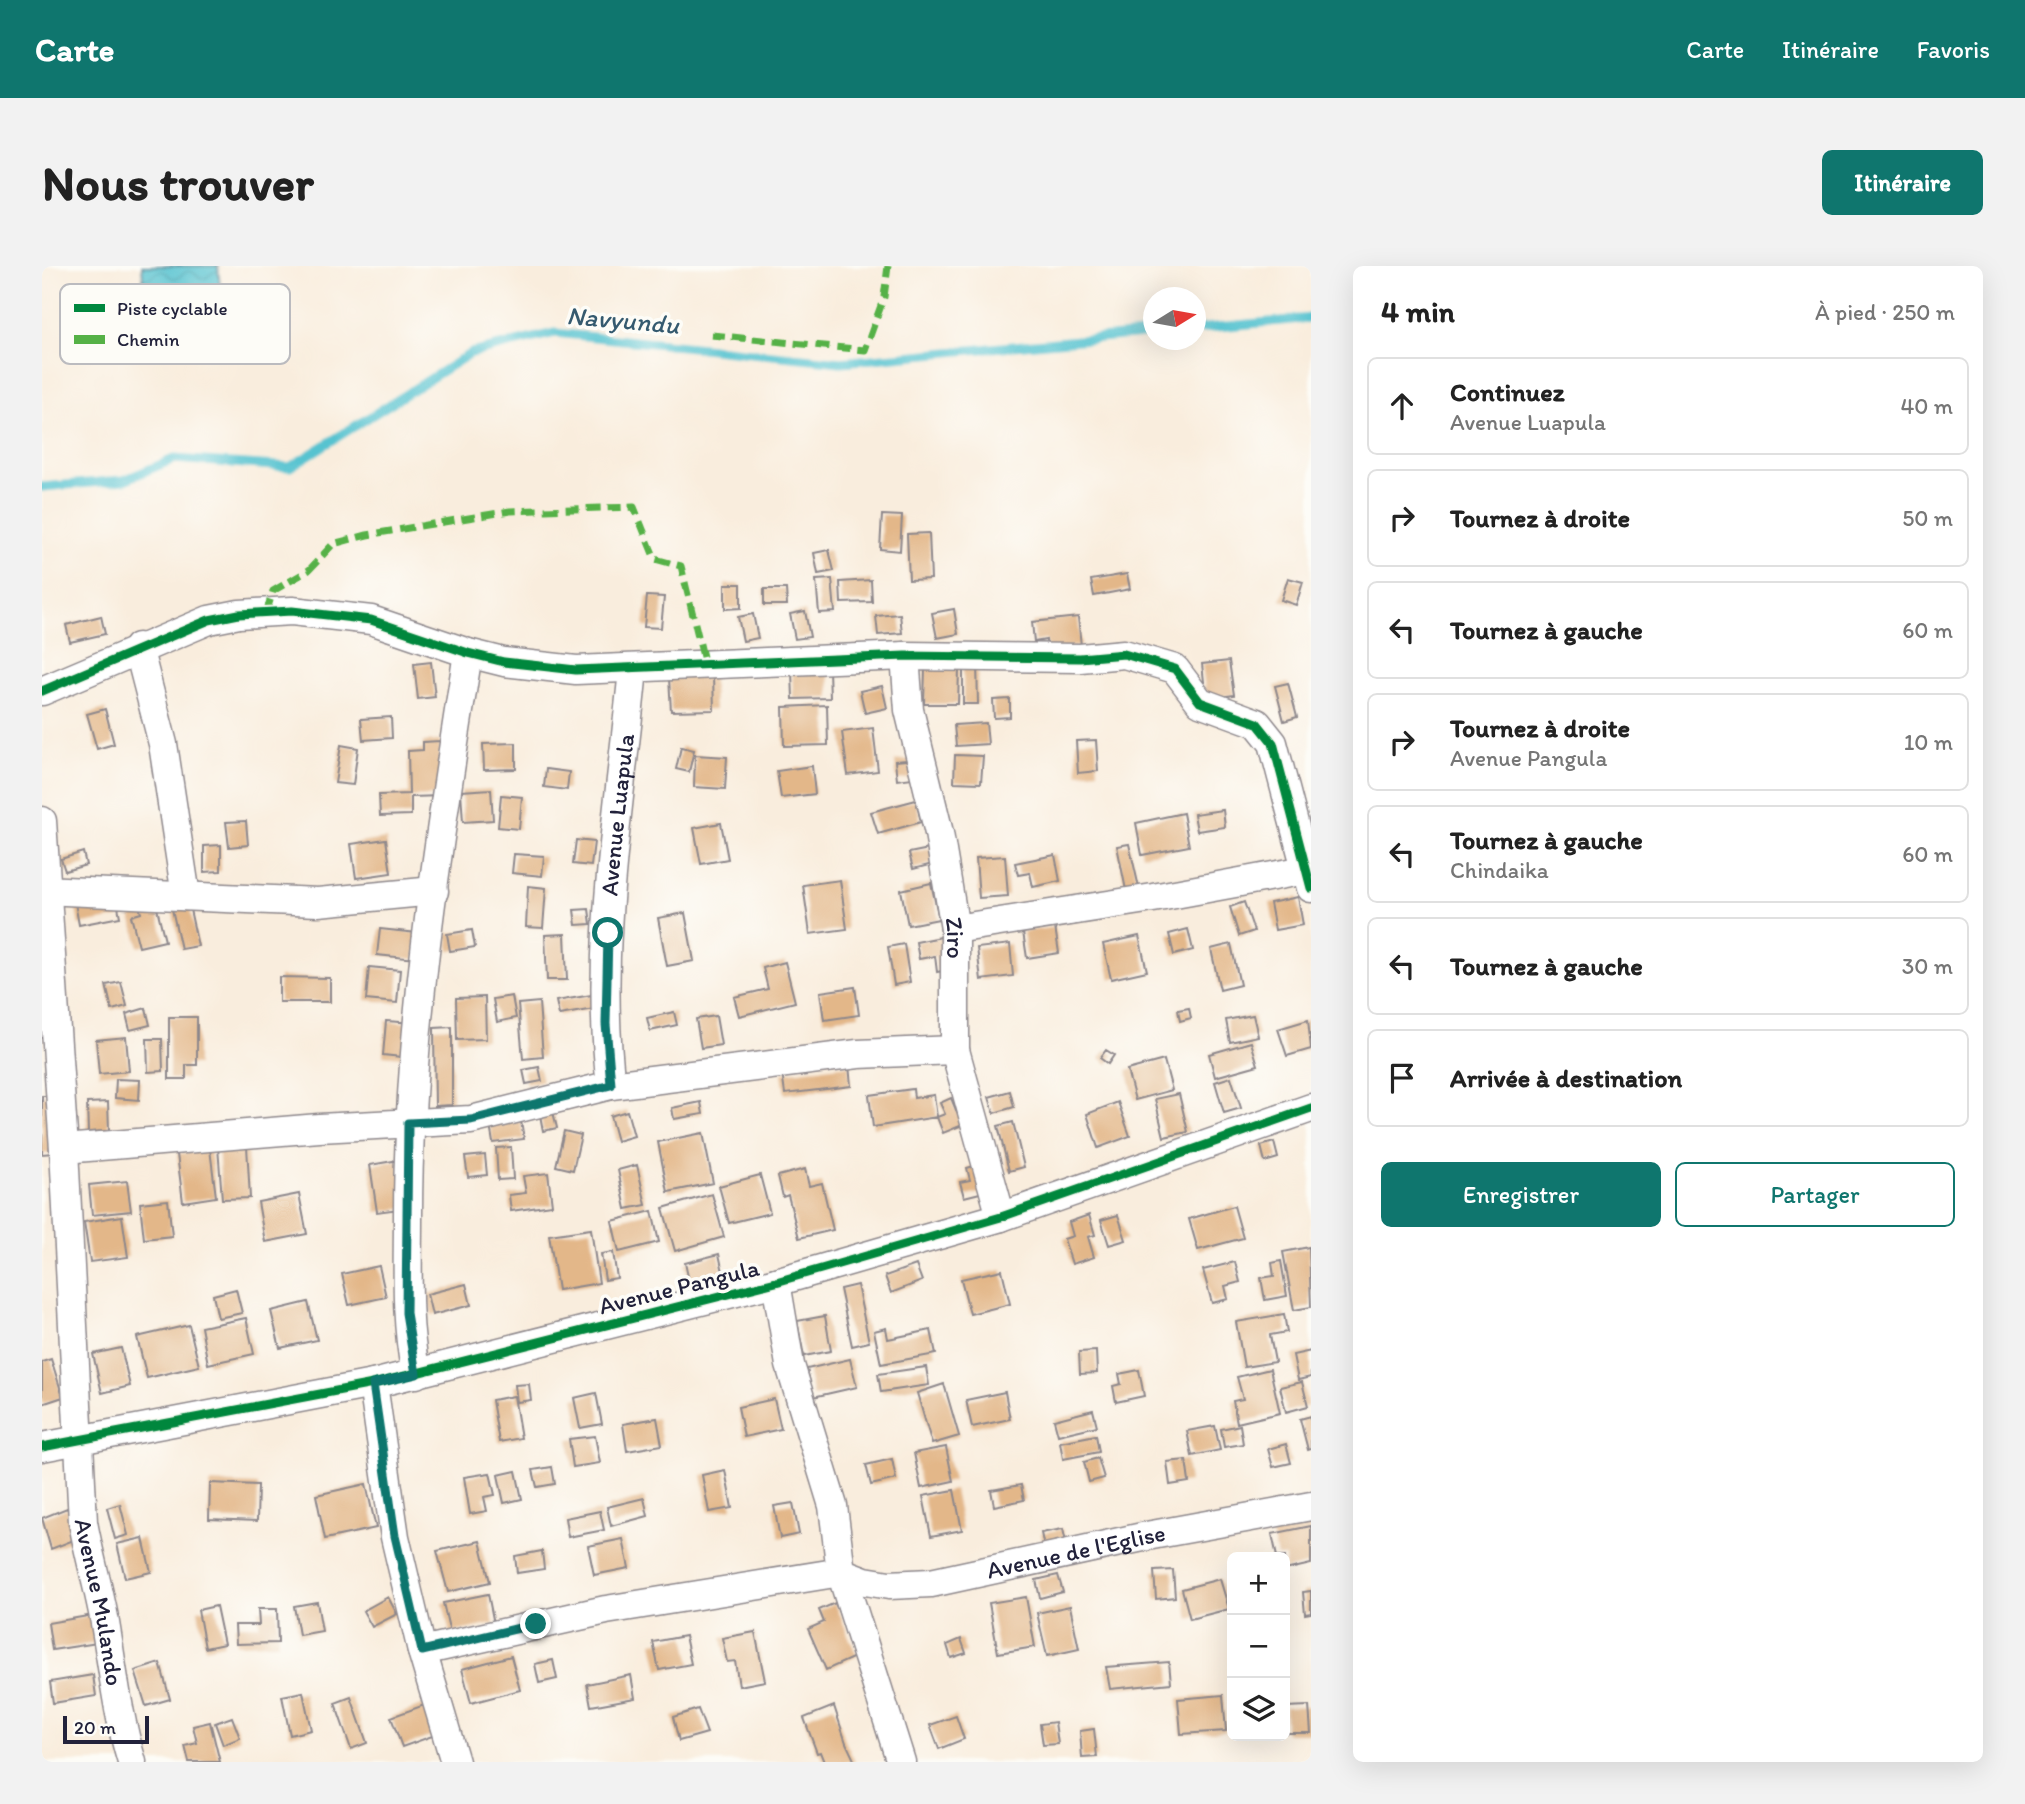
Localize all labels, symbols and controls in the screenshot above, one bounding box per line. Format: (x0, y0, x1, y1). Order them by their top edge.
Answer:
text: Carte (35, 30, 115, 69)
text: Carte (1686, 35, 1744, 64)
text: Itinéraire (1782, 35, 1879, 64)
text: Favoris (1917, 35, 1990, 64)
button: Itinéraire (1822, 150, 1983, 215)
text: Nous trouver (42, 153, 314, 212)
legend (60, 284, 290, 364)
north arrow (1143, 287, 1206, 350)
text: 4 min (1381, 293, 1455, 330)
text: Piste cyclable (117, 297, 228, 320)
text: À pied · 250 m (1815, 298, 1955, 326)
water label: Navyundu (565, 299, 681, 341)
text: Chemin (117, 328, 180, 351)
text: Continuez (1450, 376, 1565, 408)
icon: ahead (1383, 387, 1421, 425)
text: 40 m (1900, 392, 1953, 420)
text: Avenue Luapula (1450, 408, 1606, 436)
icon: right (1383, 499, 1421, 537)
text: Tournez à droite (1450, 502, 1630, 534)
text: 50 m (1902, 504, 1953, 532)
icon: left (1383, 611, 1421, 649)
text: Tournez à gauche (1450, 614, 1643, 646)
text: 60 m (1902, 616, 1953, 644)
text: Tournez à droite (1450, 712, 1630, 744)
icon: right (1383, 723, 1421, 761)
text: 10 m (1904, 728, 1953, 756)
street label: Avenue Luapula (594, 732, 640, 897)
text: Avenue Pangula (1450, 744, 1607, 772)
text: Tournez à gauche (1450, 824, 1643, 856)
icon: left (1383, 835, 1421, 873)
text: 60 m (1902, 840, 1953, 868)
text: Chindaika (1450, 856, 1549, 884)
street label: Ziro (939, 915, 970, 959)
route start (592, 917, 623, 948)
icon: left (1383, 947, 1421, 985)
text: Tournez à gauche (1450, 950, 1643, 982)
text: 30 m (1902, 952, 1953, 980)
icon: arrive (1383, 1059, 1421, 1097)
text: Arrivée à destination (1450, 1062, 1682, 1094)
button: Enregistrer (1381, 1162, 1661, 1227)
button: Partager (1675, 1162, 1955, 1227)
street label: Avenue Pangula (596, 1252, 763, 1320)
street label: Avenue Mulando (69, 1516, 130, 1688)
street label: Avenue de l'Eglise (984, 1518, 1168, 1585)
map controls (1227, 1552, 1290, 1741)
button: + (1227, 1552, 1290, 1615)
route end (520, 1608, 551, 1639)
button: − (1227, 1615, 1290, 1678)
button: layers (1227, 1678, 1290, 1741)
scale bar (63, 1713, 149, 1745)
text: 20 m (74, 1716, 116, 1739)

